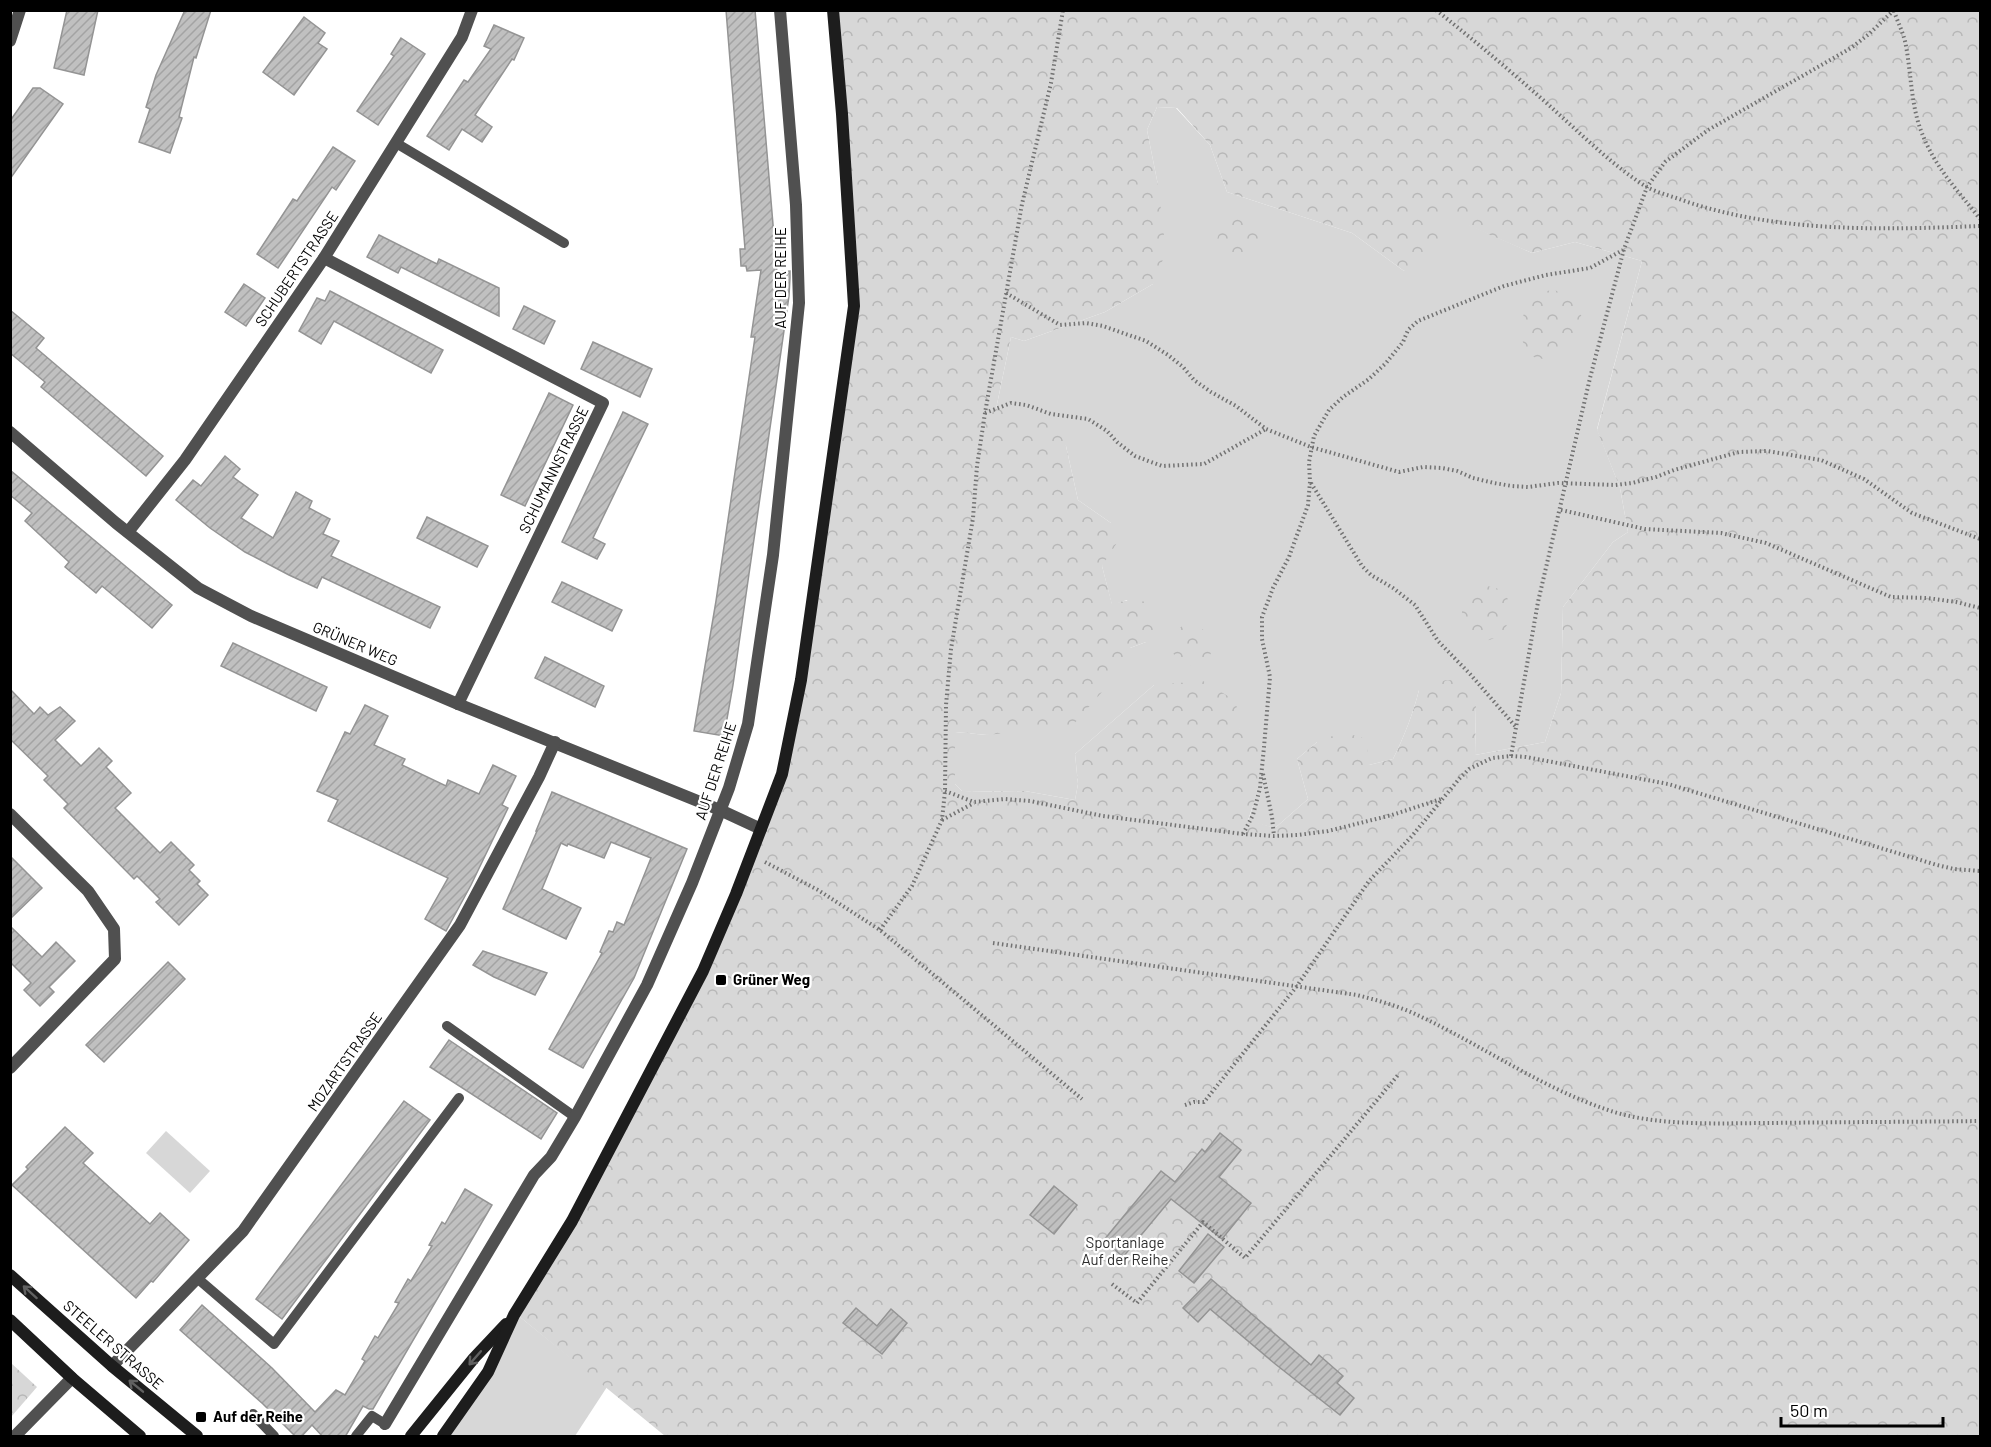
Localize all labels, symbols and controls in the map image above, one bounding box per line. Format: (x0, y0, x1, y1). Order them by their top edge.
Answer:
street label: SCHUBERTSTRASSE (251, 207, 341, 330)
street label: AUF DER REIHE (771, 227, 789, 329)
street label: SCHUMANNSTRASSE (515, 403, 592, 536)
street label: GRÜNER WEG (310, 617, 401, 669)
street label: AUF DER REIHE (691, 720, 739, 822)
place label: Grüner Weg (733, 970, 810, 988)
marker: Grüner Weg (714, 973, 728, 987)
street label: MOZARTSTRASSE (303, 1008, 385, 1114)
park label: Sportanlage Auf der Reihe (1081, 1233, 1169, 1268)
one-way arrow (22, 1286, 38, 1300)
street label: STEELER STRASSE (60, 1296, 167, 1393)
one-way arrow (468, 1350, 482, 1365)
one-way arrow (129, 1379, 144, 1393)
scale bar (1781, 1390, 1943, 1428)
text: 50 m (1790, 1399, 1828, 1421)
place label: Auf der Reihe (213, 1407, 303, 1425)
marker: Auf der Reihe (194, 1410, 208, 1424)

